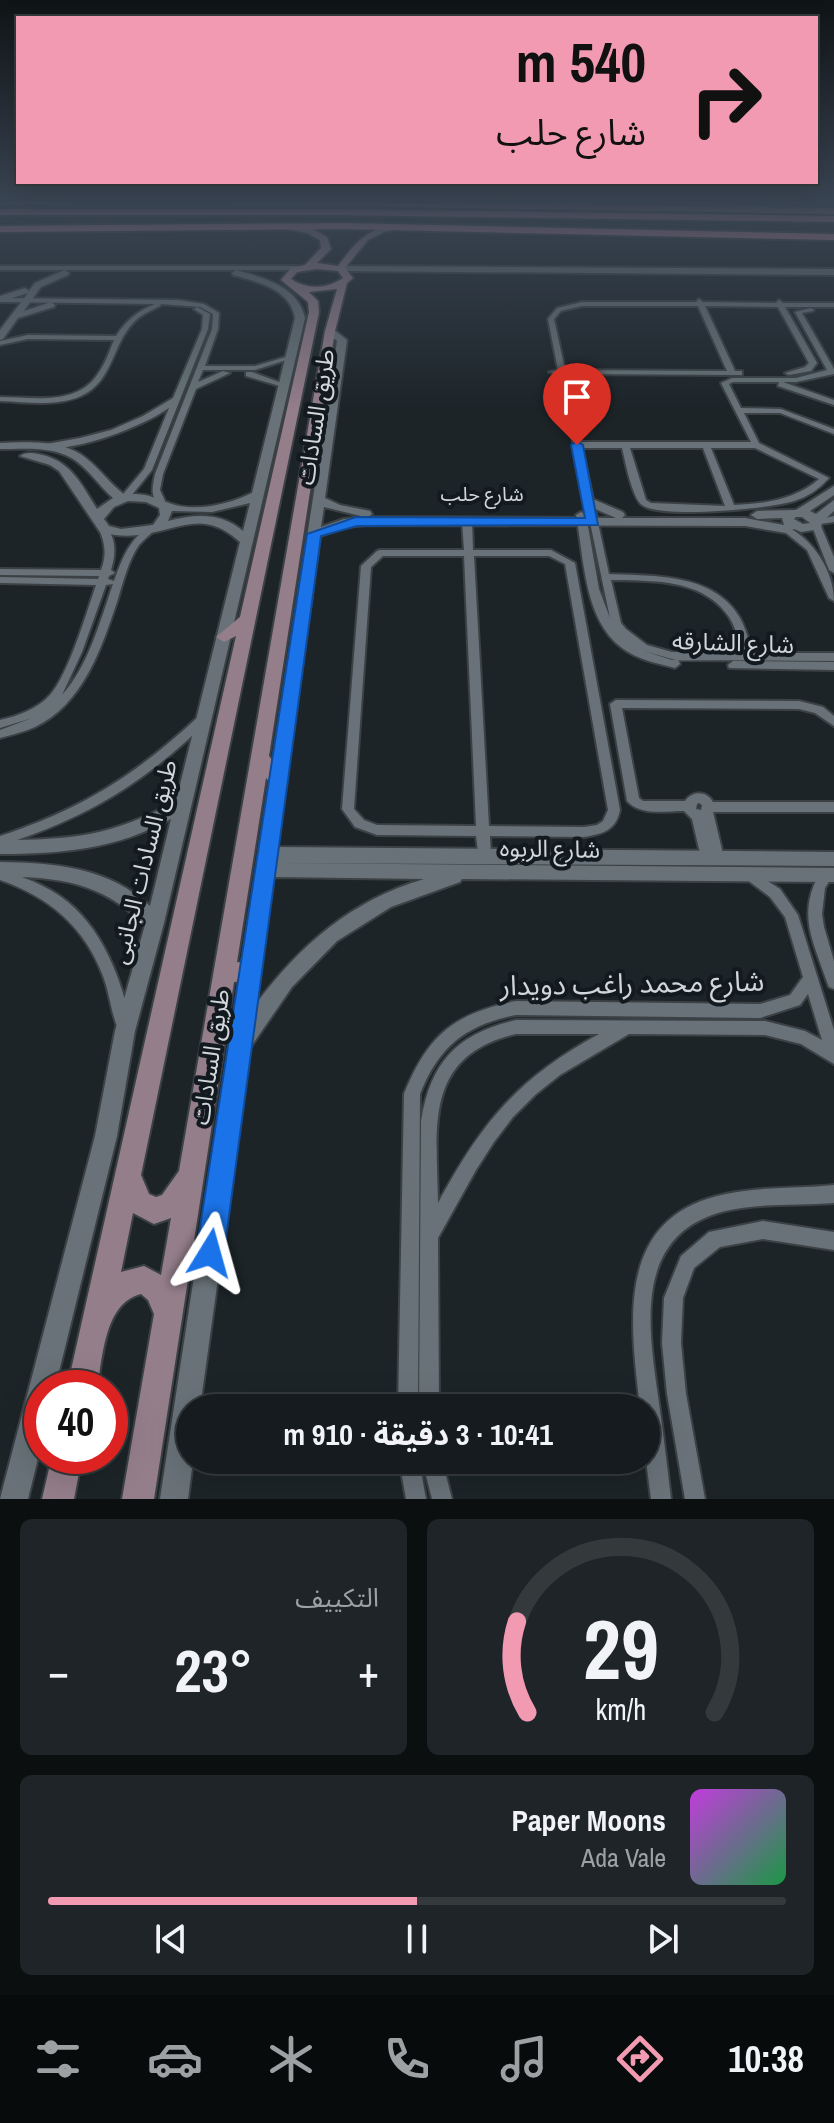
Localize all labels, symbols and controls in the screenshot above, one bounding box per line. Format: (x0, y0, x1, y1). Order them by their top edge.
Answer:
text: 540 m (516, 24, 646, 99)
icon: right (674, 48, 778, 152)
text: شارع حلب (496, 108, 646, 156)
street label: طريق السادات (288, 346, 342, 487)
pin (543, 363, 611, 445)
icon: arrive (555, 375, 599, 419)
street label: شارع حلب (440, 480, 524, 509)
street label: شارع الشارقه (671, 624, 795, 662)
street label: طريق السادات الجانبى (102, 756, 184, 967)
street label: شارع الربوه (499, 831, 601, 867)
street label: شارع محمد راغب دويدار (499, 962, 765, 1006)
street label: طريق السادات (183, 986, 237, 1127)
position arrow (168, 1211, 252, 1295)
speed limit sign: 40 (24, 1370, 128, 1474)
text: 10:41 · 3 دقيقة · 910 m (283, 1414, 553, 1454)
text: التكييف (295, 1580, 379, 1615)
text: 29 (583, 1593, 658, 1705)
text: 23° (174, 1630, 253, 1711)
text: − (48, 1641, 69, 1701)
text: + (358, 1641, 379, 1701)
text: km/h (595, 1690, 646, 1729)
text: Paper Moons (512, 1800, 666, 1840)
text: Ada Vale (581, 1840, 666, 1875)
icon: previous (149, 1917, 193, 1961)
icon: pause (395, 1917, 439, 1961)
icon: next (641, 1917, 685, 1961)
icon: filters (30, 2031, 86, 2087)
icon: car (147, 2031, 203, 2087)
icon: climate (263, 2031, 319, 2087)
icon: phone (379, 2031, 435, 2087)
icon: music (496, 2031, 552, 2087)
icon: directions (612, 2031, 668, 2087)
text: 10:38 (728, 2035, 804, 2083)

